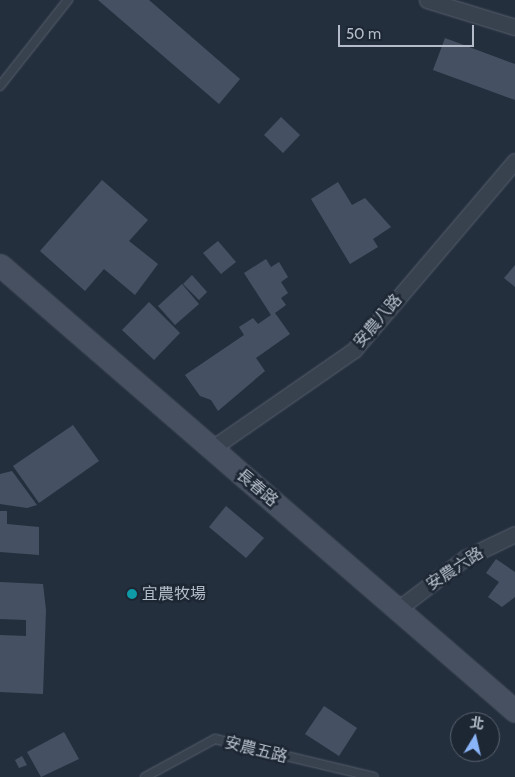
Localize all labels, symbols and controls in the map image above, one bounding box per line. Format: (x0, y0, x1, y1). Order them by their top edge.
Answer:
scale bar (340, 15, 476, 47)
text: 50 m (346, 25, 381, 43)
street label: 安農八路 (350, 291, 406, 351)
street label: 長春路 (232, 465, 282, 511)
street label: 安農六路 (423, 544, 487, 594)
place label: 宜農牧場 (142, 584, 206, 604)
marker: 宜農牧場 (126, 588, 138, 600)
north arrow (450, 712, 500, 762)
text: 北 (469, 713, 486, 733)
street label: 安農五路 (223, 733, 289, 767)

